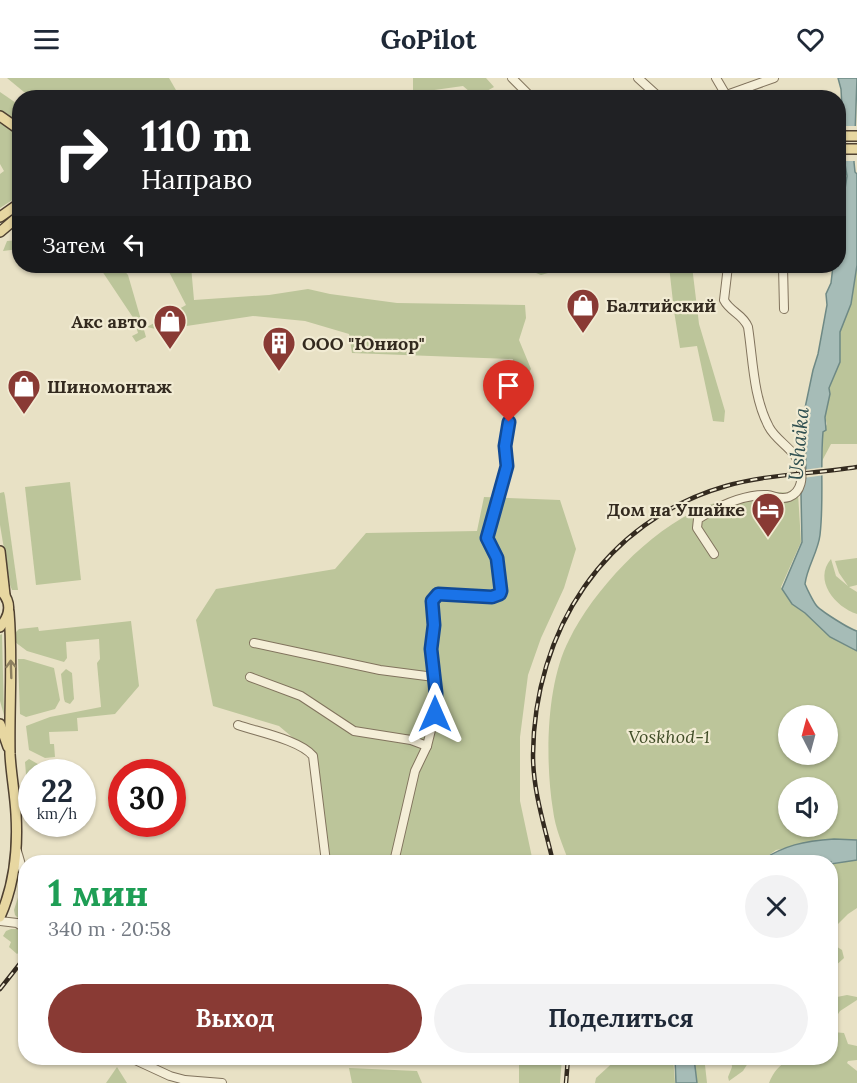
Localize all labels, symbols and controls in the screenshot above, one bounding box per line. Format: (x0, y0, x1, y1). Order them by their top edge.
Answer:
text: GoPilot (381, 22, 476, 56)
icon: menu (30, 23, 63, 56)
icon: heart (794, 23, 827, 56)
text: 110 m (141, 109, 252, 163)
icon: right (42, 114, 120, 192)
text: Направо (141, 162, 252, 196)
icon: left (118, 228, 151, 261)
text: Затем (42, 231, 106, 259)
shop icon: Балтийский (565, 287, 601, 334)
place label: Балтийский (606, 294, 716, 317)
shop icon: Акс авто (152, 303, 188, 350)
place label: Акс авто (71, 310, 147, 333)
building icon: ООО "Юниор" (261, 325, 297, 372)
place label: ООО "Юниор" (302, 332, 425, 355)
pin (483, 360, 534, 422)
shop icon: Шиномонтаж (6, 368, 42, 415)
icon: arrive (492, 369, 525, 402)
place label: Шиномонтаж (47, 375, 172, 398)
water label: Ushaika (782, 406, 814, 482)
hotel icon: Дом на Ушайке (750, 491, 786, 538)
place label: Дом на Ушайке (607, 498, 745, 521)
one-way arrow (5, 659, 17, 679)
position arrow (403, 682, 467, 746)
north arrow (778, 705, 838, 765)
map controls (778, 705, 838, 837)
park label: Voskhod-1 (628, 725, 710, 748)
speed limit sign: 30 (108, 759, 186, 837)
text: 22 (41, 772, 73, 810)
button: sound (778, 777, 838, 837)
text: km/h (37, 804, 77, 823)
text: 1 мин (48, 870, 149, 916)
button: close (745, 875, 808, 938)
text: 340 m · 20:58 (48, 916, 171, 941)
button: Выход (48, 984, 422, 1053)
button: Поделиться (434, 984, 808, 1053)

